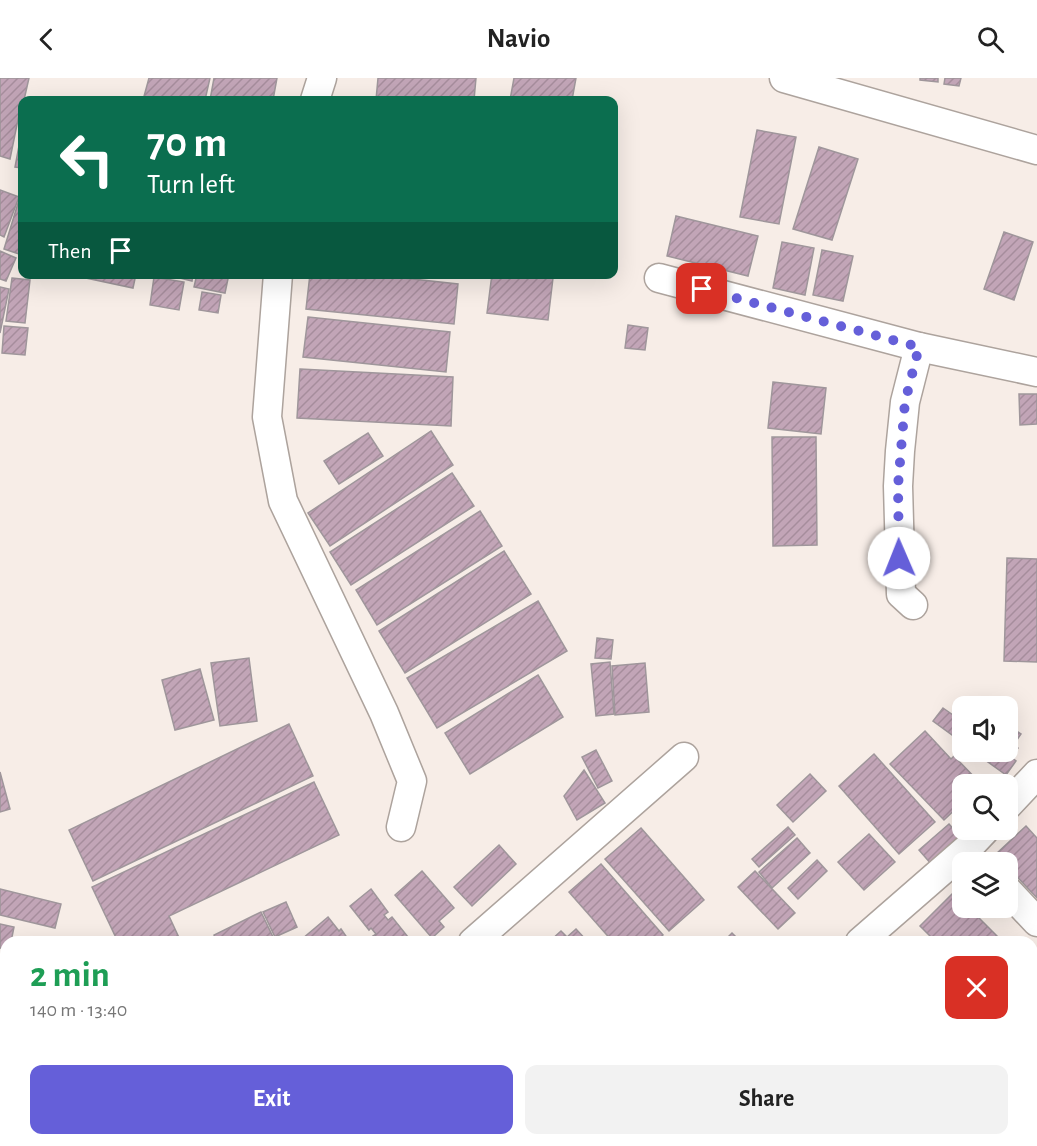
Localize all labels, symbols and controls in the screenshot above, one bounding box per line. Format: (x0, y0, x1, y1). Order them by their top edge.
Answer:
icon: back (30, 23, 63, 56)
icon: search (974, 23, 1007, 56)
text: Navio (487, 25, 550, 52)
icon: left (48, 120, 126, 198)
text: 70 m (147, 122, 227, 164)
text: Turn left (147, 171, 235, 198)
icon: arrive (104, 234, 137, 267)
text: Then (48, 240, 92, 262)
pin (676, 263, 727, 314)
icon: arrive (685, 272, 718, 305)
position arrow (867, 526, 931, 590)
map controls (952, 696, 1018, 918)
button: sound (952, 696, 1018, 762)
button: search (952, 774, 1018, 840)
button: layers (952, 852, 1018, 918)
button: close (945, 956, 1008, 1019)
text: 2 min (30, 957, 110, 993)
text: 140 m · 13:40 (30, 1000, 127, 1020)
button: Exit (30, 1065, 513, 1134)
button: Share (525, 1065, 1008, 1134)

